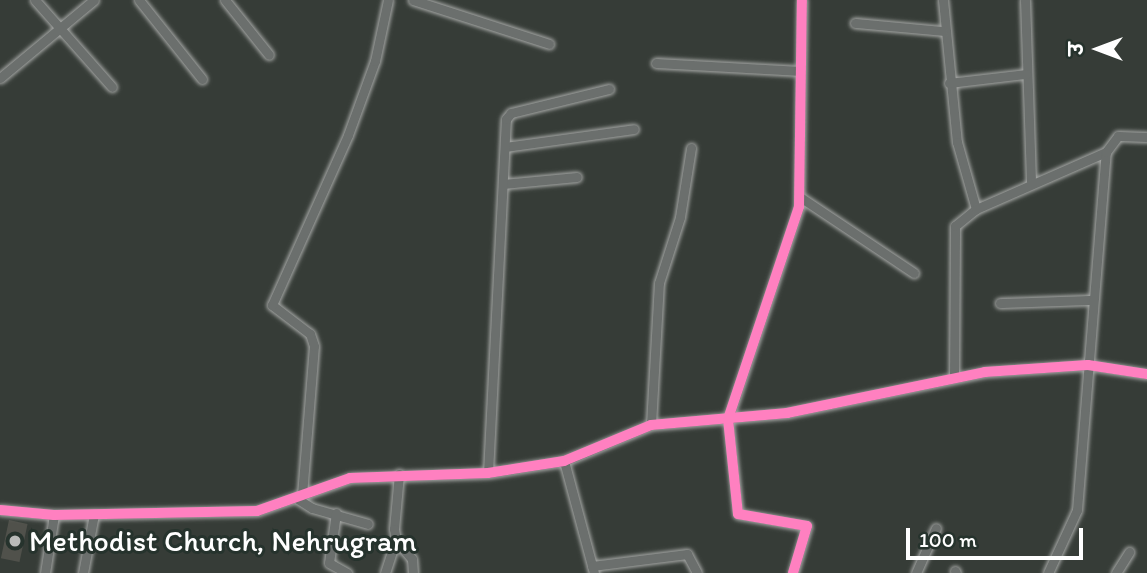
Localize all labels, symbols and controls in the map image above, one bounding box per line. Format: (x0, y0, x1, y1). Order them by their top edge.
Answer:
north arrow (1063, 14, 1133, 84)
text: उ (1065, 43, 1088, 55)
scale bar (909, 514, 1086, 558)
place label: Methodist Church, Nehrugram (29, 523, 417, 559)
text: 100 m (919, 527, 977, 552)
marker: Methodist Church, Nehrugram (7, 533, 23, 549)

